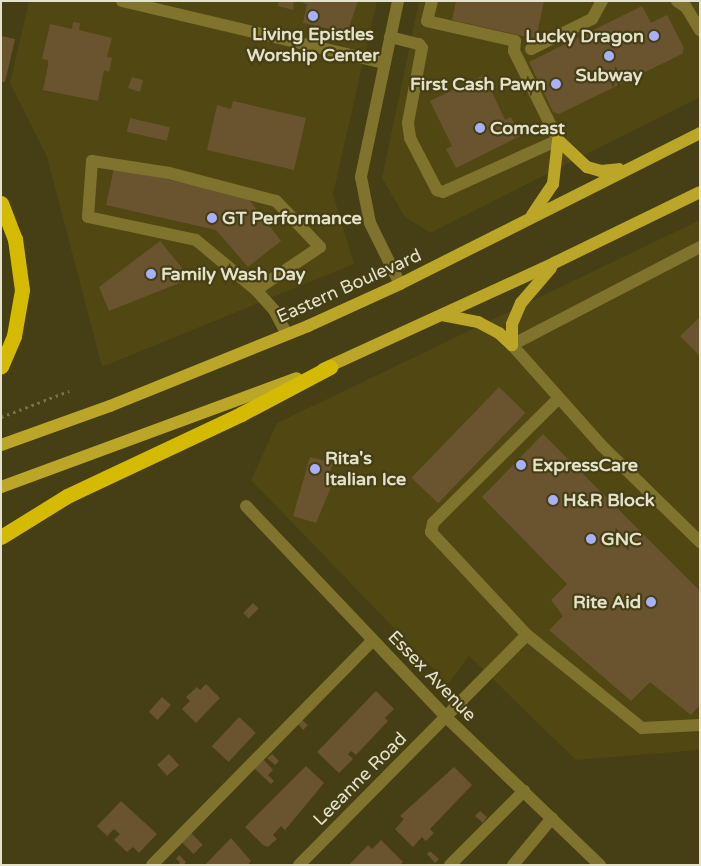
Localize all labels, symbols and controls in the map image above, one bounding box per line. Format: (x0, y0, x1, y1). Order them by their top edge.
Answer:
marker: Living Epistles Worship Center (307, 10, 319, 22)
place label: Living Epistles Worship Center (247, 24, 379, 66)
place label: Lucky Dragon (525, 25, 644, 47)
marker: Lucky Dragon (648, 30, 660, 42)
marker: Subway (603, 50, 615, 62)
place label: Subway (576, 64, 642, 86)
place label: First Cash Pawn (410, 73, 546, 95)
marker: First Cash Pawn (550, 78, 562, 90)
place label: Comcast (490, 117, 565, 139)
marker: Comcast (474, 122, 486, 134)
place label: GT Performance (222, 207, 362, 229)
marker: GT Performance (206, 212, 218, 224)
street label: Eastern Boulevard (273, 244, 425, 328)
place label: Family Wash Day (161, 263, 305, 285)
marker: Family Wash Day (145, 268, 157, 280)
place label: Rita's Italian Ice (325, 448, 406, 490)
place label: ExpressCare (532, 454, 638, 476)
marker: ExpressCare (514, 458, 528, 472)
marker: Rita's Italian Ice (309, 463, 321, 475)
place label: H&R Block (563, 489, 654, 511)
marker: H&R Block (547, 494, 559, 506)
place label: GNC (601, 528, 642, 550)
marker: GNC (585, 533, 597, 545)
place label: Rite Aid (573, 591, 641, 613)
marker: Rite Aid (645, 596, 657, 608)
street label: Essex Avenue (383, 626, 481, 726)
street label: Leeanne Road (309, 728, 411, 830)

